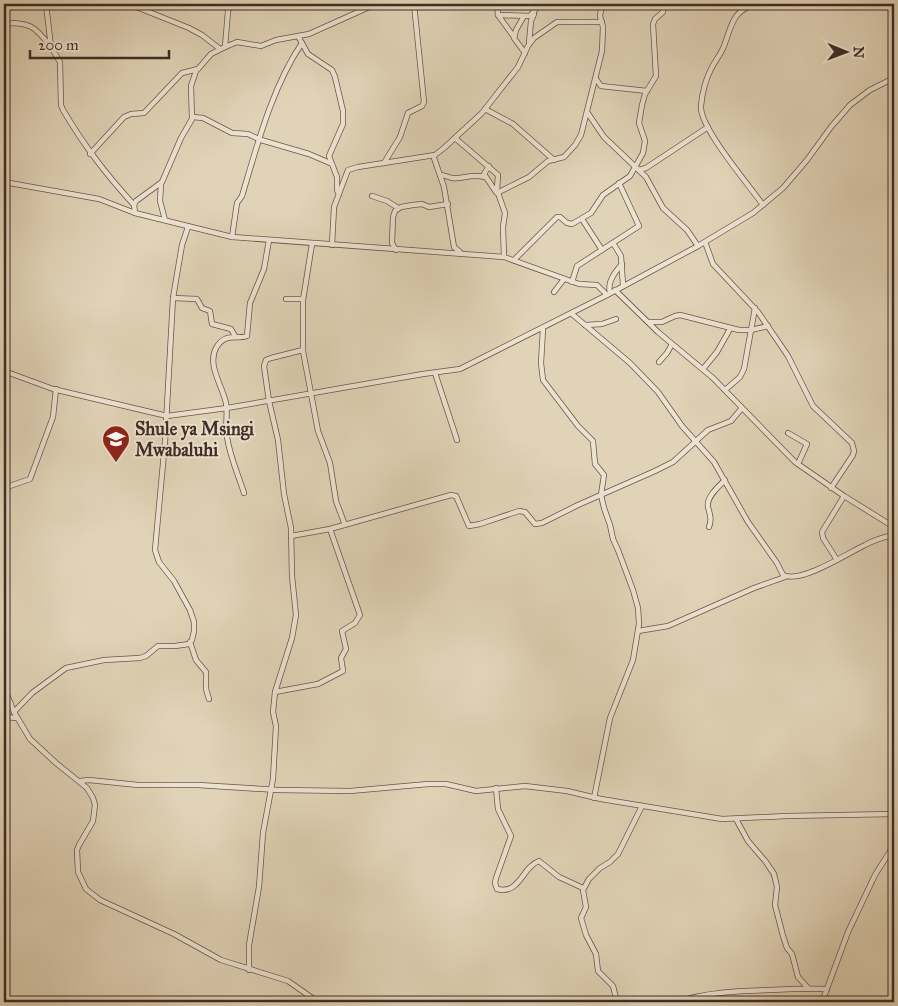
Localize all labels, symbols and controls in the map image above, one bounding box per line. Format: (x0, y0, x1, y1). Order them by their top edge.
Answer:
scale bar (30, 28, 169, 60)
north arrow (820, 28, 870, 78)
text: 200 m (38, 36, 79, 54)
text: N (850, 46, 867, 58)
place label: Shule ya Msingi Mwabaluhi (135, 418, 255, 461)
school or university icon: Shule ya Msingi Mwabaluhi (101, 424, 131, 463)

